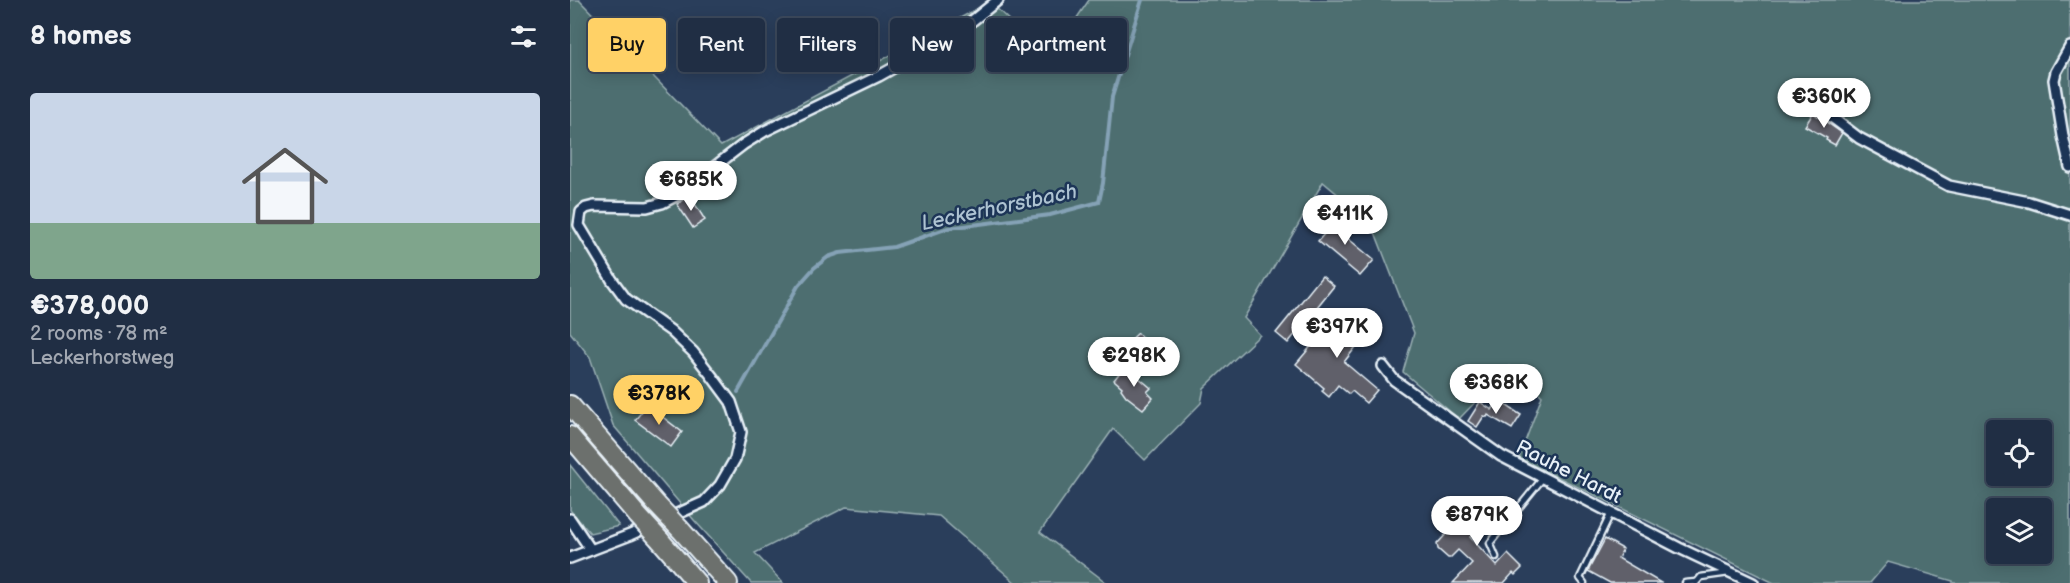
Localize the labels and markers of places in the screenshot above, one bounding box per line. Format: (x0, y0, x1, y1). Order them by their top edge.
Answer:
pin: €360K (1782, 78, 1866, 129)
pin: €685K (649, 161, 733, 212)
pin: €411K (1303, 195, 1387, 246)
pin: €397K (1295, 308, 1379, 359)
pin: €298K (1092, 337, 1176, 388)
pin: €368K (1454, 364, 1538, 415)
pin: €378K (617, 375, 701, 426)
pin: €879K (1435, 496, 1519, 547)

